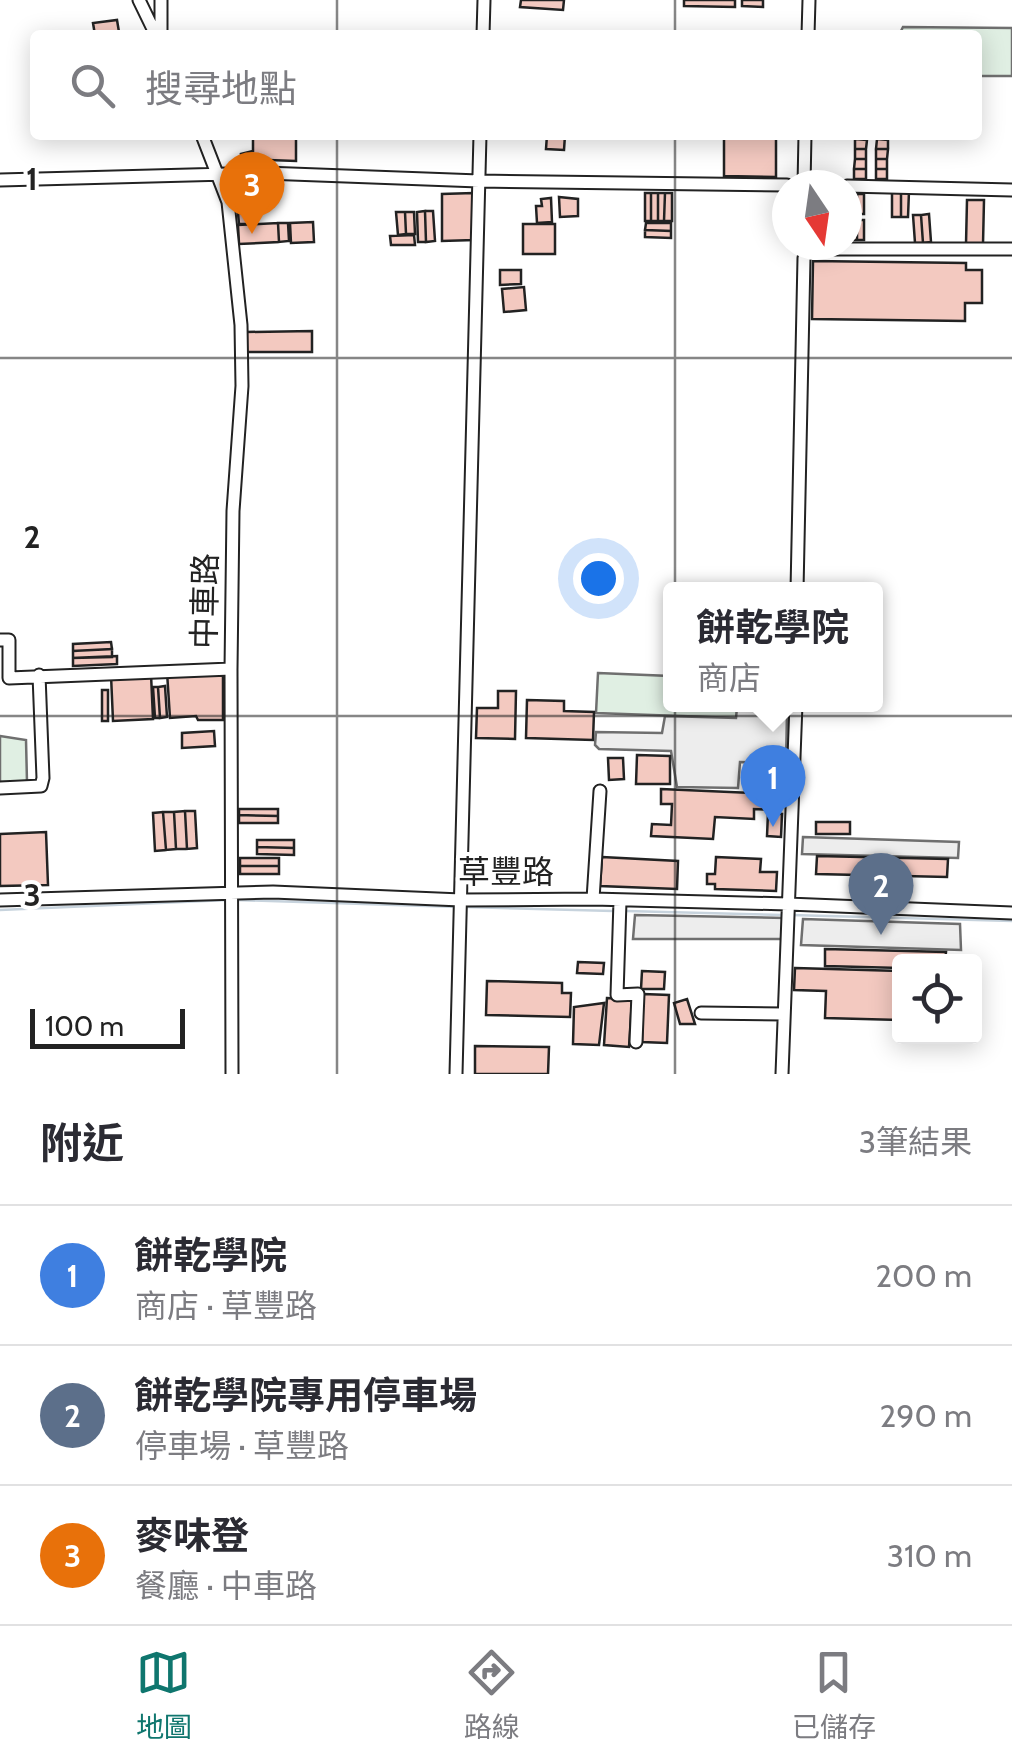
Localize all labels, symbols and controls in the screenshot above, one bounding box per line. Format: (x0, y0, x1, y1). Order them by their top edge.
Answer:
search box (30, 30, 982, 140)
icon: search (65, 58, 120, 113)
text: 搜尋地點 (145, 65, 297, 112)
pin: 3 (220, 152, 284, 234)
text: 1 (26, 159, 38, 198)
north arrow (772, 170, 862, 260)
text: 2 (24, 517, 40, 556)
street label: 中車路 (184, 553, 225, 649)
your location (573, 553, 624, 604)
popup (663, 582, 883, 712)
text: 餅乾學院 (697, 604, 849, 651)
text: 商店 (697, 658, 761, 697)
pin: 1 (740, 744, 806, 827)
street label: 草豐路 (458, 852, 554, 891)
pin: 2 (848, 852, 914, 935)
text: 3 (23, 875, 41, 914)
map controls (892, 954, 982, 1044)
button: locate (892, 954, 982, 1044)
scale bar (30, 1004, 185, 1048)
text: 100 m (45, 1009, 124, 1043)
text: 附近 (40, 1117, 124, 1169)
text: 3筆結果 (859, 1122, 972, 1161)
text: 餅乾學院 (135, 1232, 287, 1279)
text: 1 (67, 1256, 78, 1295)
text: 200 m (875, 1256, 972, 1295)
text: 商店 · 草豐路 (135, 1286, 317, 1325)
text: 餅乾學院專用停車場 (135, 1372, 477, 1419)
text: 2 (64, 1396, 81, 1435)
text: 290 m (879, 1396, 972, 1435)
text: 停車場 · 草豐路 (135, 1426, 349, 1465)
text: 麥味登 (135, 1512, 249, 1559)
text: 3 (64, 1536, 81, 1575)
text: 310 m (887, 1536, 972, 1575)
text: 餐廳 · 中車路 (135, 1566, 317, 1605)
tab: 地圖 (136, 1645, 192, 1745)
tab: 路線 (464, 1645, 520, 1745)
tab: 已儲存 (792, 1645, 876, 1745)

